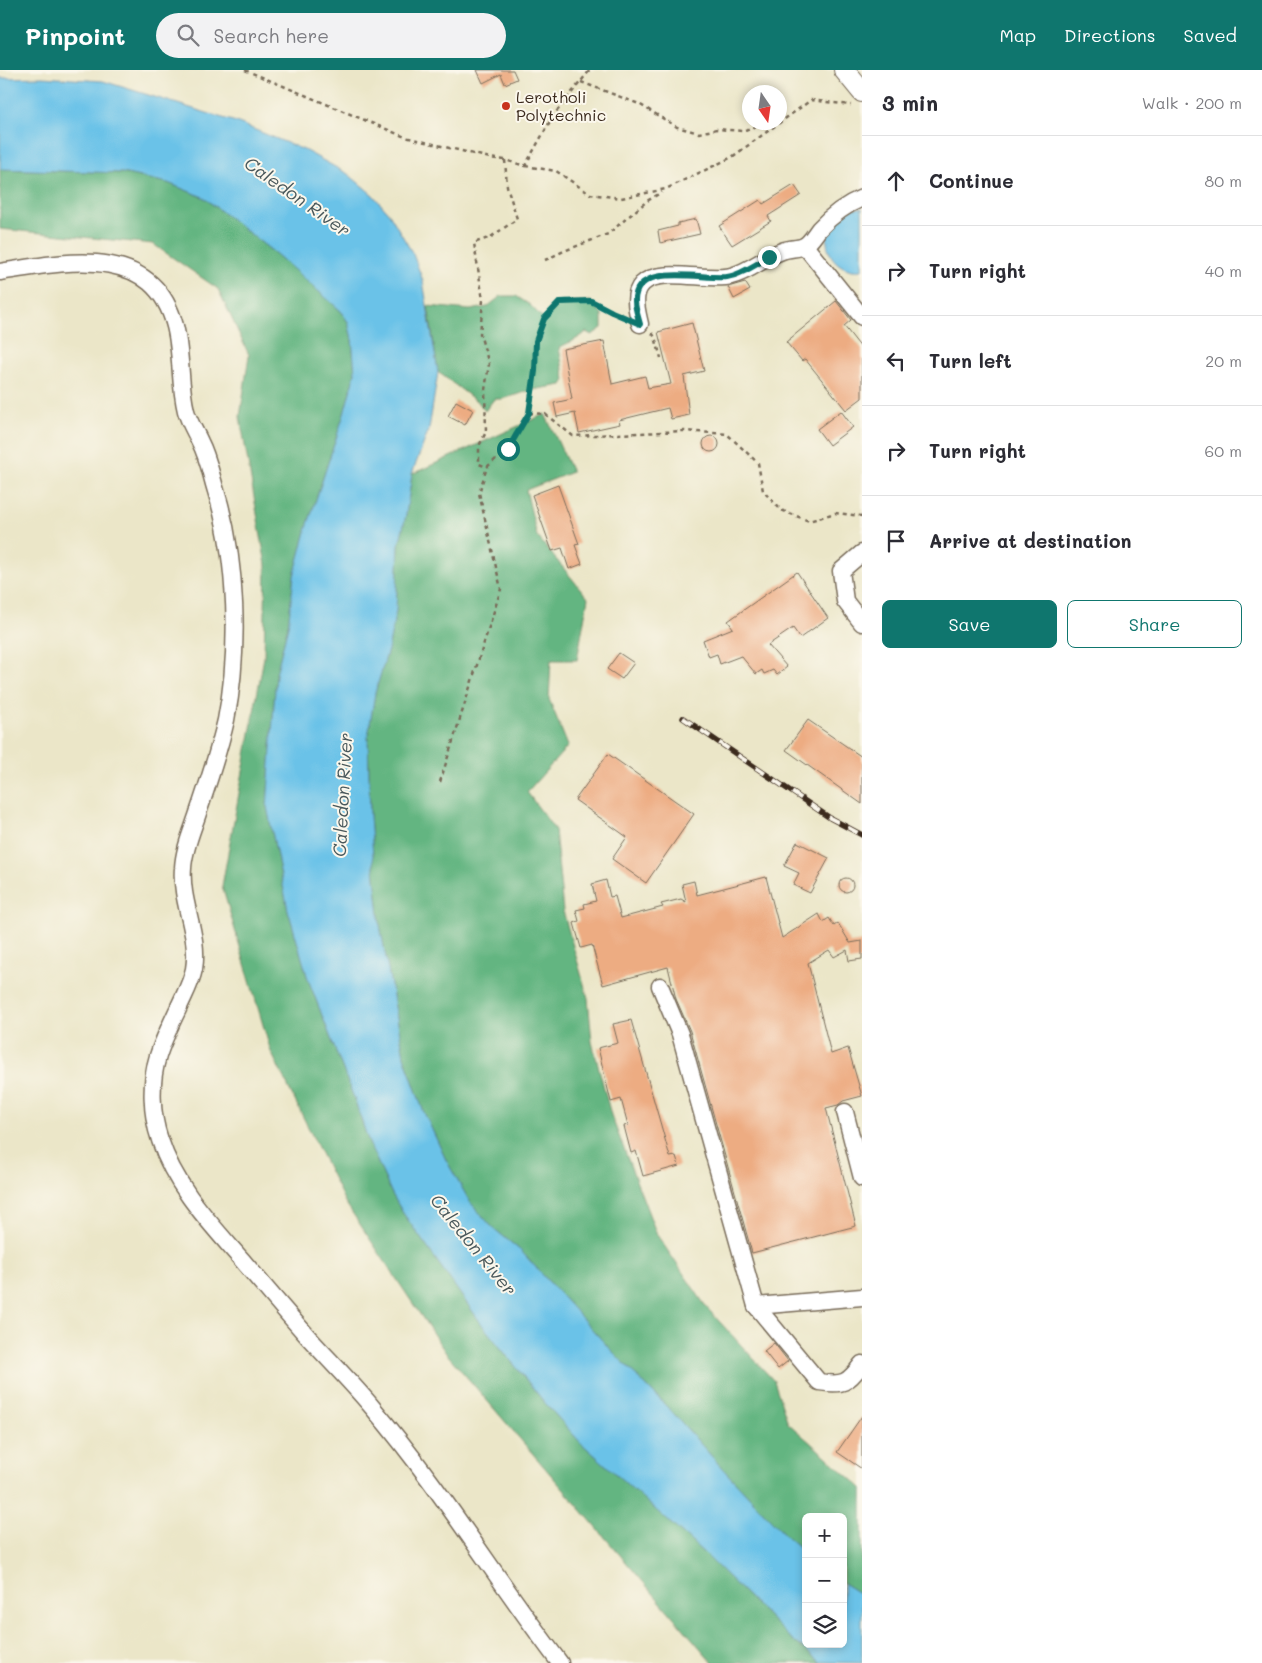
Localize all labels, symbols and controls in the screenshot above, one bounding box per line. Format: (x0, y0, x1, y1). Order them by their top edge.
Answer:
search box (156, 13, 506, 58)
text: Pinpoint (25, 20, 126, 51)
icon: search (174, 21, 202, 49)
text: Search here (214, 23, 329, 48)
text: Map (999, 23, 1036, 47)
text: Directions (1064, 23, 1156, 47)
text: Saved (1184, 23, 1237, 47)
north arrow (742, 85, 787, 130)
place label: Lerotholi Polytechnic (516, 86, 606, 125)
text: 3 min (882, 89, 938, 116)
text: Walk · 200 m (1142, 92, 1242, 113)
marker: Lerotholi Polytechnic (500, 100, 512, 112)
water label: Caledon River (240, 151, 355, 242)
icon: ahead (882, 167, 910, 195)
text: Continue (929, 168, 1014, 193)
text: 80 m (1205, 170, 1242, 191)
route end (758, 246, 781, 269)
icon: right (882, 257, 910, 285)
text: Turn right (929, 258, 1026, 283)
text: 40 m (1205, 260, 1242, 281)
icon: left (882, 347, 910, 375)
text: Turn left (929, 348, 1012, 373)
text: 20 m (1205, 350, 1242, 371)
icon: right (882, 437, 910, 465)
route start (497, 438, 520, 461)
text: Turn right (929, 438, 1026, 463)
text: 60 m (1205, 440, 1242, 461)
icon: arrive (882, 527, 910, 555)
text: Arrive at destination (929, 528, 1132, 553)
button: Save (882, 600, 1057, 648)
button: Share (1067, 600, 1242, 648)
water label: Caledon River (327, 732, 357, 858)
water label: Caledon River (425, 1189, 522, 1300)
map controls (802, 1513, 847, 1648)
button: + (802, 1513, 847, 1558)
button: − (802, 1558, 847, 1603)
button: layers (802, 1603, 847, 1648)

